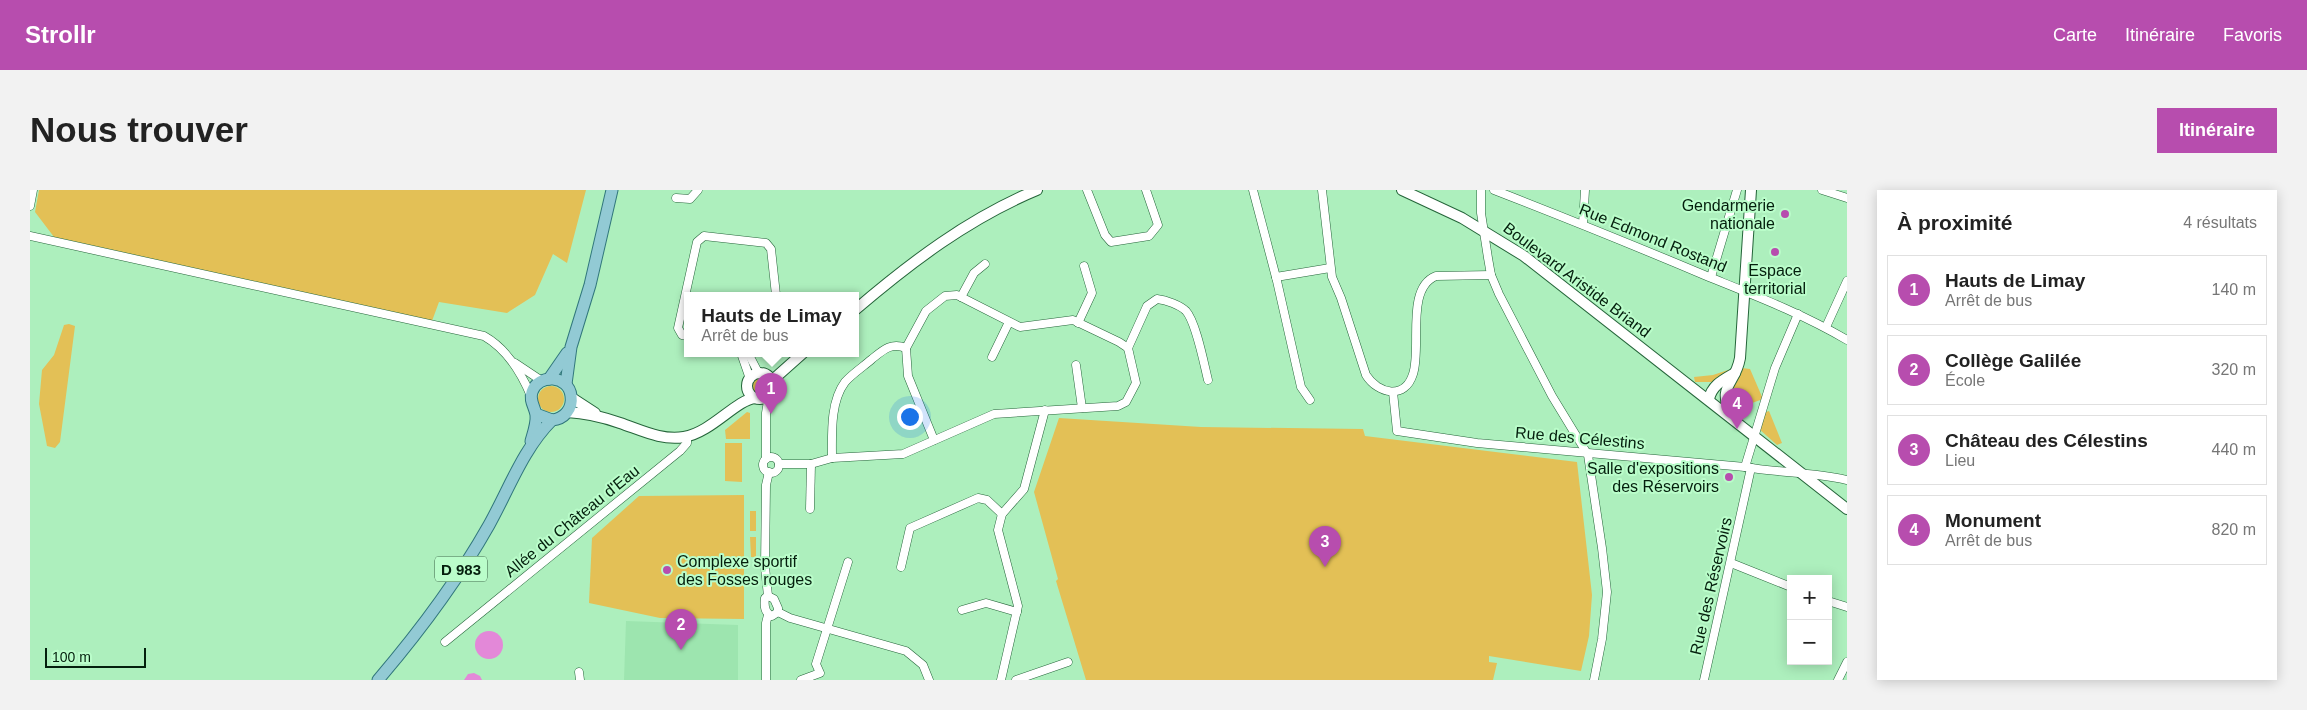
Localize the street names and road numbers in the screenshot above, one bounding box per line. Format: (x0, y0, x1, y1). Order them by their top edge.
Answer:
street label: Rue Edmond Rostand (1577, 201, 1729, 275)
street label: Boulevard Aristide Briand (1500, 219, 1654, 341)
street label: Rue des Célestins (1515, 424, 1645, 452)
street label: Allée du Château d'Eau (502, 462, 642, 580)
street label: Rue des Réservoirs (1687, 516, 1735, 656)
road number: D 983 (435, 556, 487, 582)

